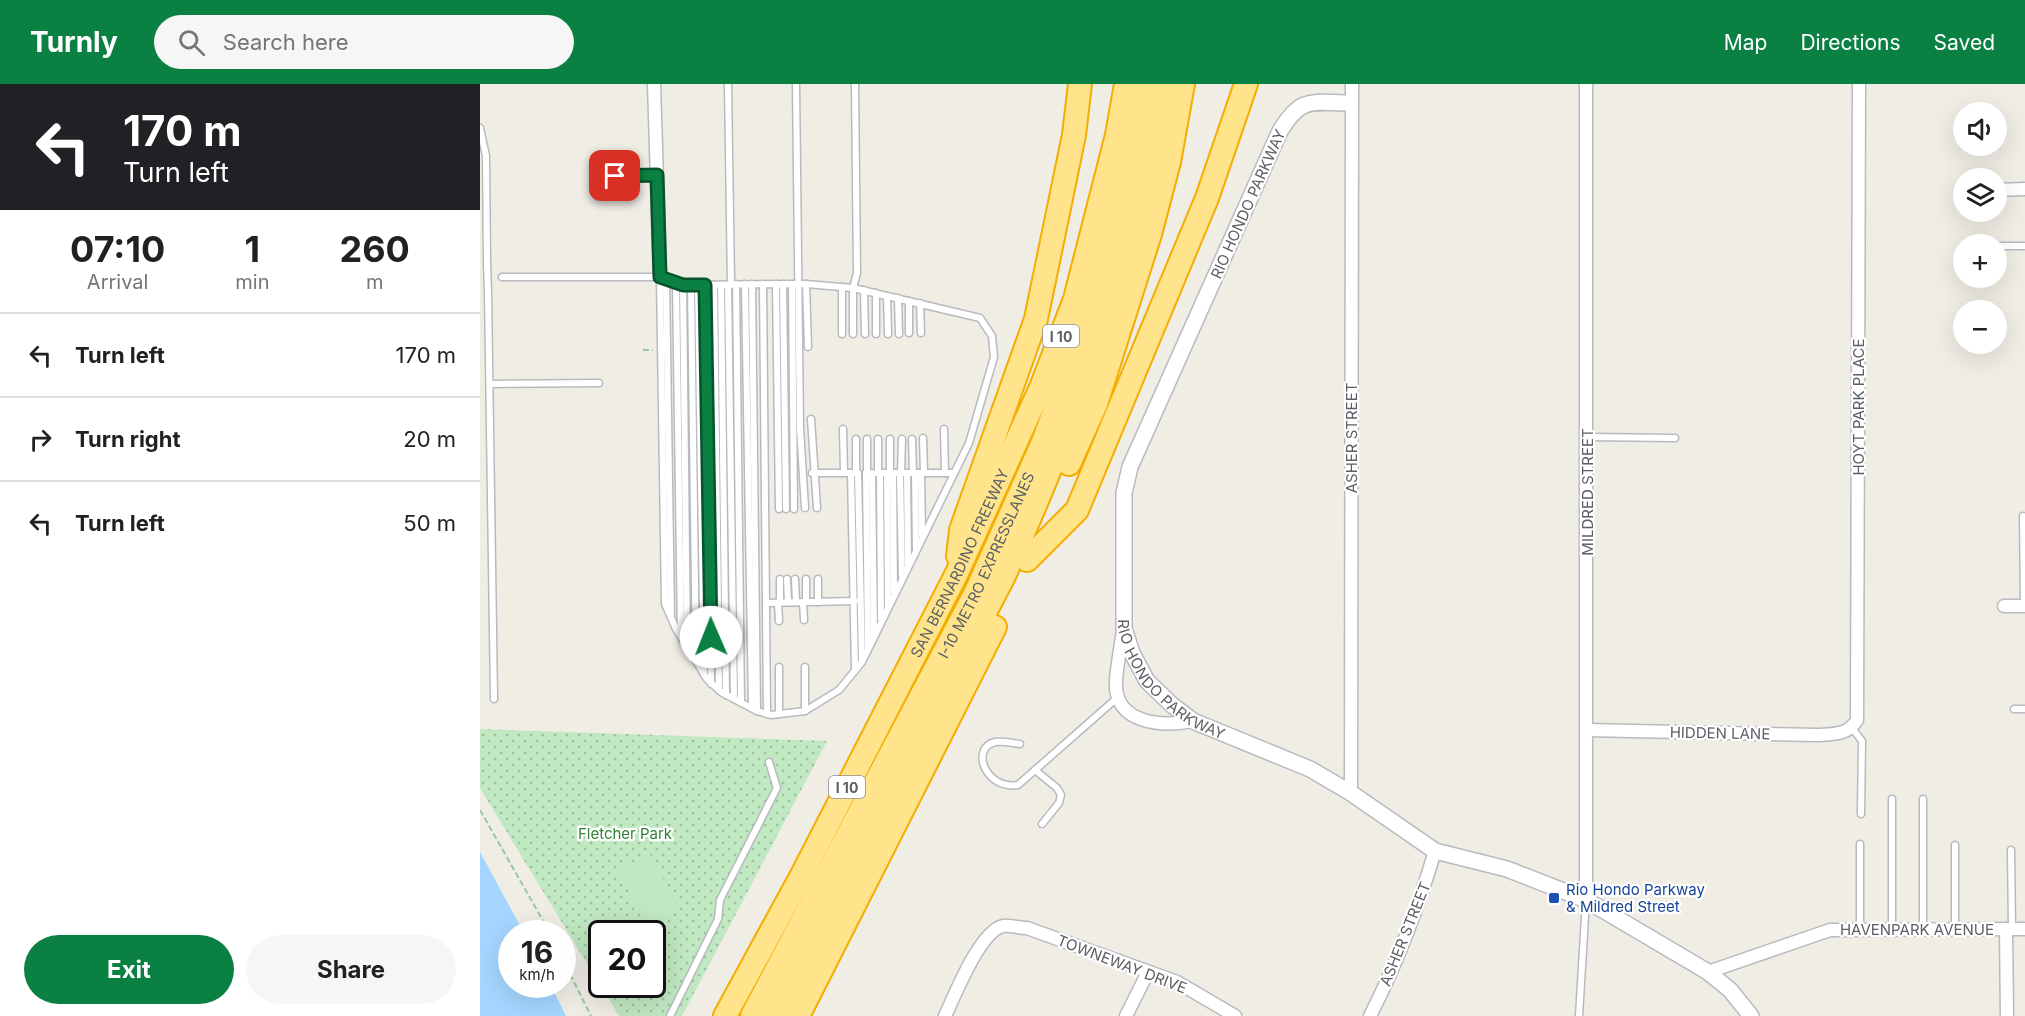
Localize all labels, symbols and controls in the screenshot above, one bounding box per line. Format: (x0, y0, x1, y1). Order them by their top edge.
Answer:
search box (154, 15, 574, 69)
text: Turnly (30, 25, 118, 59)
icon: search (175, 26, 208, 59)
text: Search here (223, 29, 349, 55)
text: Map (1724, 30, 1767, 55)
text: Directions (1800, 30, 1901, 55)
text: Saved (1934, 30, 1995, 55)
map controls (1953, 102, 2007, 354)
button: sound (1953, 102, 2007, 156)
text: 170 m (123, 105, 241, 156)
icon: left (24, 108, 102, 186)
street label: RIO HONDO PARKWAY (1206, 126, 1290, 282)
pin (589, 150, 640, 201)
text: Turn left (123, 156, 229, 189)
icon: arrive (598, 159, 631, 192)
button: layers (1953, 168, 2007, 222)
text: 07:10 (70, 227, 165, 271)
text: 1 (245, 227, 260, 271)
text: 260 (340, 227, 410, 271)
button: + (1953, 234, 2007, 288)
text: Arrival (87, 270, 148, 294)
text: min (235, 270, 269, 294)
text: m (366, 270, 383, 294)
button: − (1953, 300, 2007, 354)
road number: I 10 (1043, 325, 1079, 347)
street label: HOYT PARK PLACE (1849, 338, 1868, 476)
icon: left (24, 339, 57, 372)
text: Turn left (75, 342, 165, 368)
text: 170 m (396, 342, 456, 368)
street label: ASHER STREET (1342, 383, 1361, 493)
icon: right (24, 423, 57, 456)
text: Turn right (75, 426, 181, 452)
text: 20 m (403, 426, 456, 452)
street label: MILDRED STREET (1578, 428, 1597, 556)
street label: SAN BERNARDINO FREEWAY (906, 466, 1012, 661)
street label: I-10 METRO EXPRESSLANES (933, 469, 1038, 661)
icon: left (24, 507, 57, 540)
text: Turn left (75, 510, 165, 536)
text: 50 m (403, 510, 456, 536)
position arrow (679, 605, 743, 669)
street label: RIO HONDO PARKWAY (1115, 619, 1228, 743)
street label: HIDDEN LANE (1670, 723, 1770, 743)
road number: I 10 (829, 776, 865, 798)
park label: Fletcher Park (578, 824, 673, 843)
street label: ASHER STREET (1375, 879, 1435, 989)
place label: Rio Hondo Parkway & Mildred Street (1566, 880, 1705, 916)
marker: Rio Hondo Parkway & Mildred Street (1547, 891, 1561, 905)
speed limit sign: 20 (588, 920, 666, 998)
street label: HAVENPARK AVENUE (1840, 920, 1994, 939)
street label: TOWNEWAY DRIVE (1055, 931, 1189, 997)
text: 16 (521, 934, 553, 970)
button: Exit (24, 935, 234, 1004)
button: Share (246, 935, 456, 1004)
text: km/h (519, 965, 555, 984)

